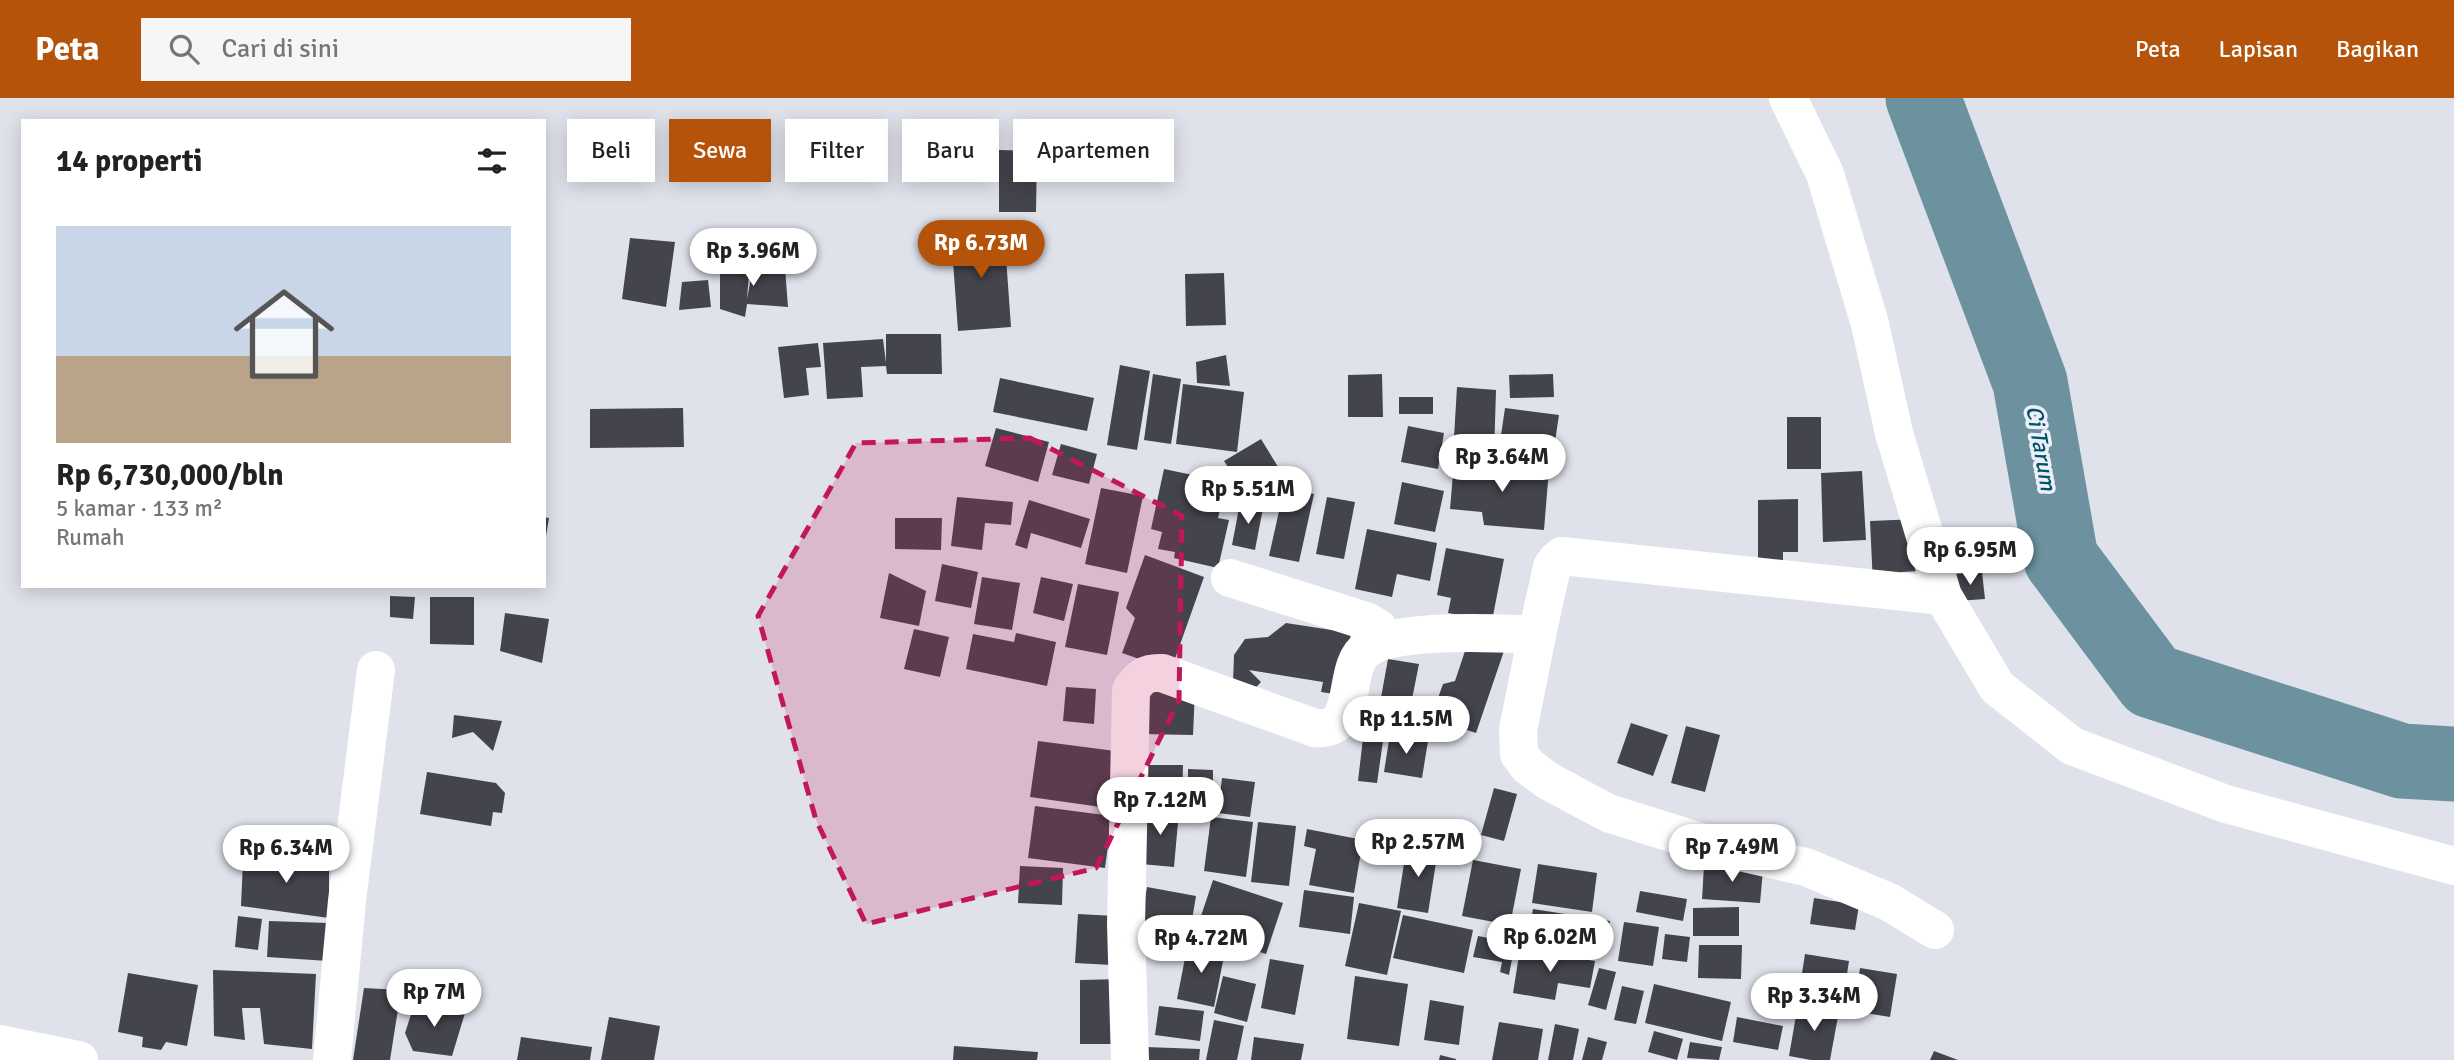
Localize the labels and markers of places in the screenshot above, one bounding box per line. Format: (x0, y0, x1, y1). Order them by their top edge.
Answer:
pin: Rp 6.73M (909, 220, 1053, 280)
pin: Rp 3.96M (681, 228, 825, 288)
pin: Rp 3.64M (1430, 434, 1574, 494)
pin: Rp 5.51M (1176, 466, 1320, 526)
pin: Rp 6.95M (1898, 528, 2042, 587)
pin: Rp 11.5M (1334, 696, 1478, 756)
pin: Rp 7.12M (1088, 778, 1232, 837)
pin: Rp 2.57M (1346, 820, 1490, 879)
pin: Rp 7.49M (1660, 824, 1804, 884)
pin: Rp 6.34M (214, 826, 358, 885)
pin: Rp 6.02M (1478, 914, 1622, 974)
pin: Rp 4.72M (1129, 916, 1273, 975)
pin: Rp 7M (385, 970, 483, 1029)
pin: Rp 3.34M (1742, 974, 1886, 1033)

